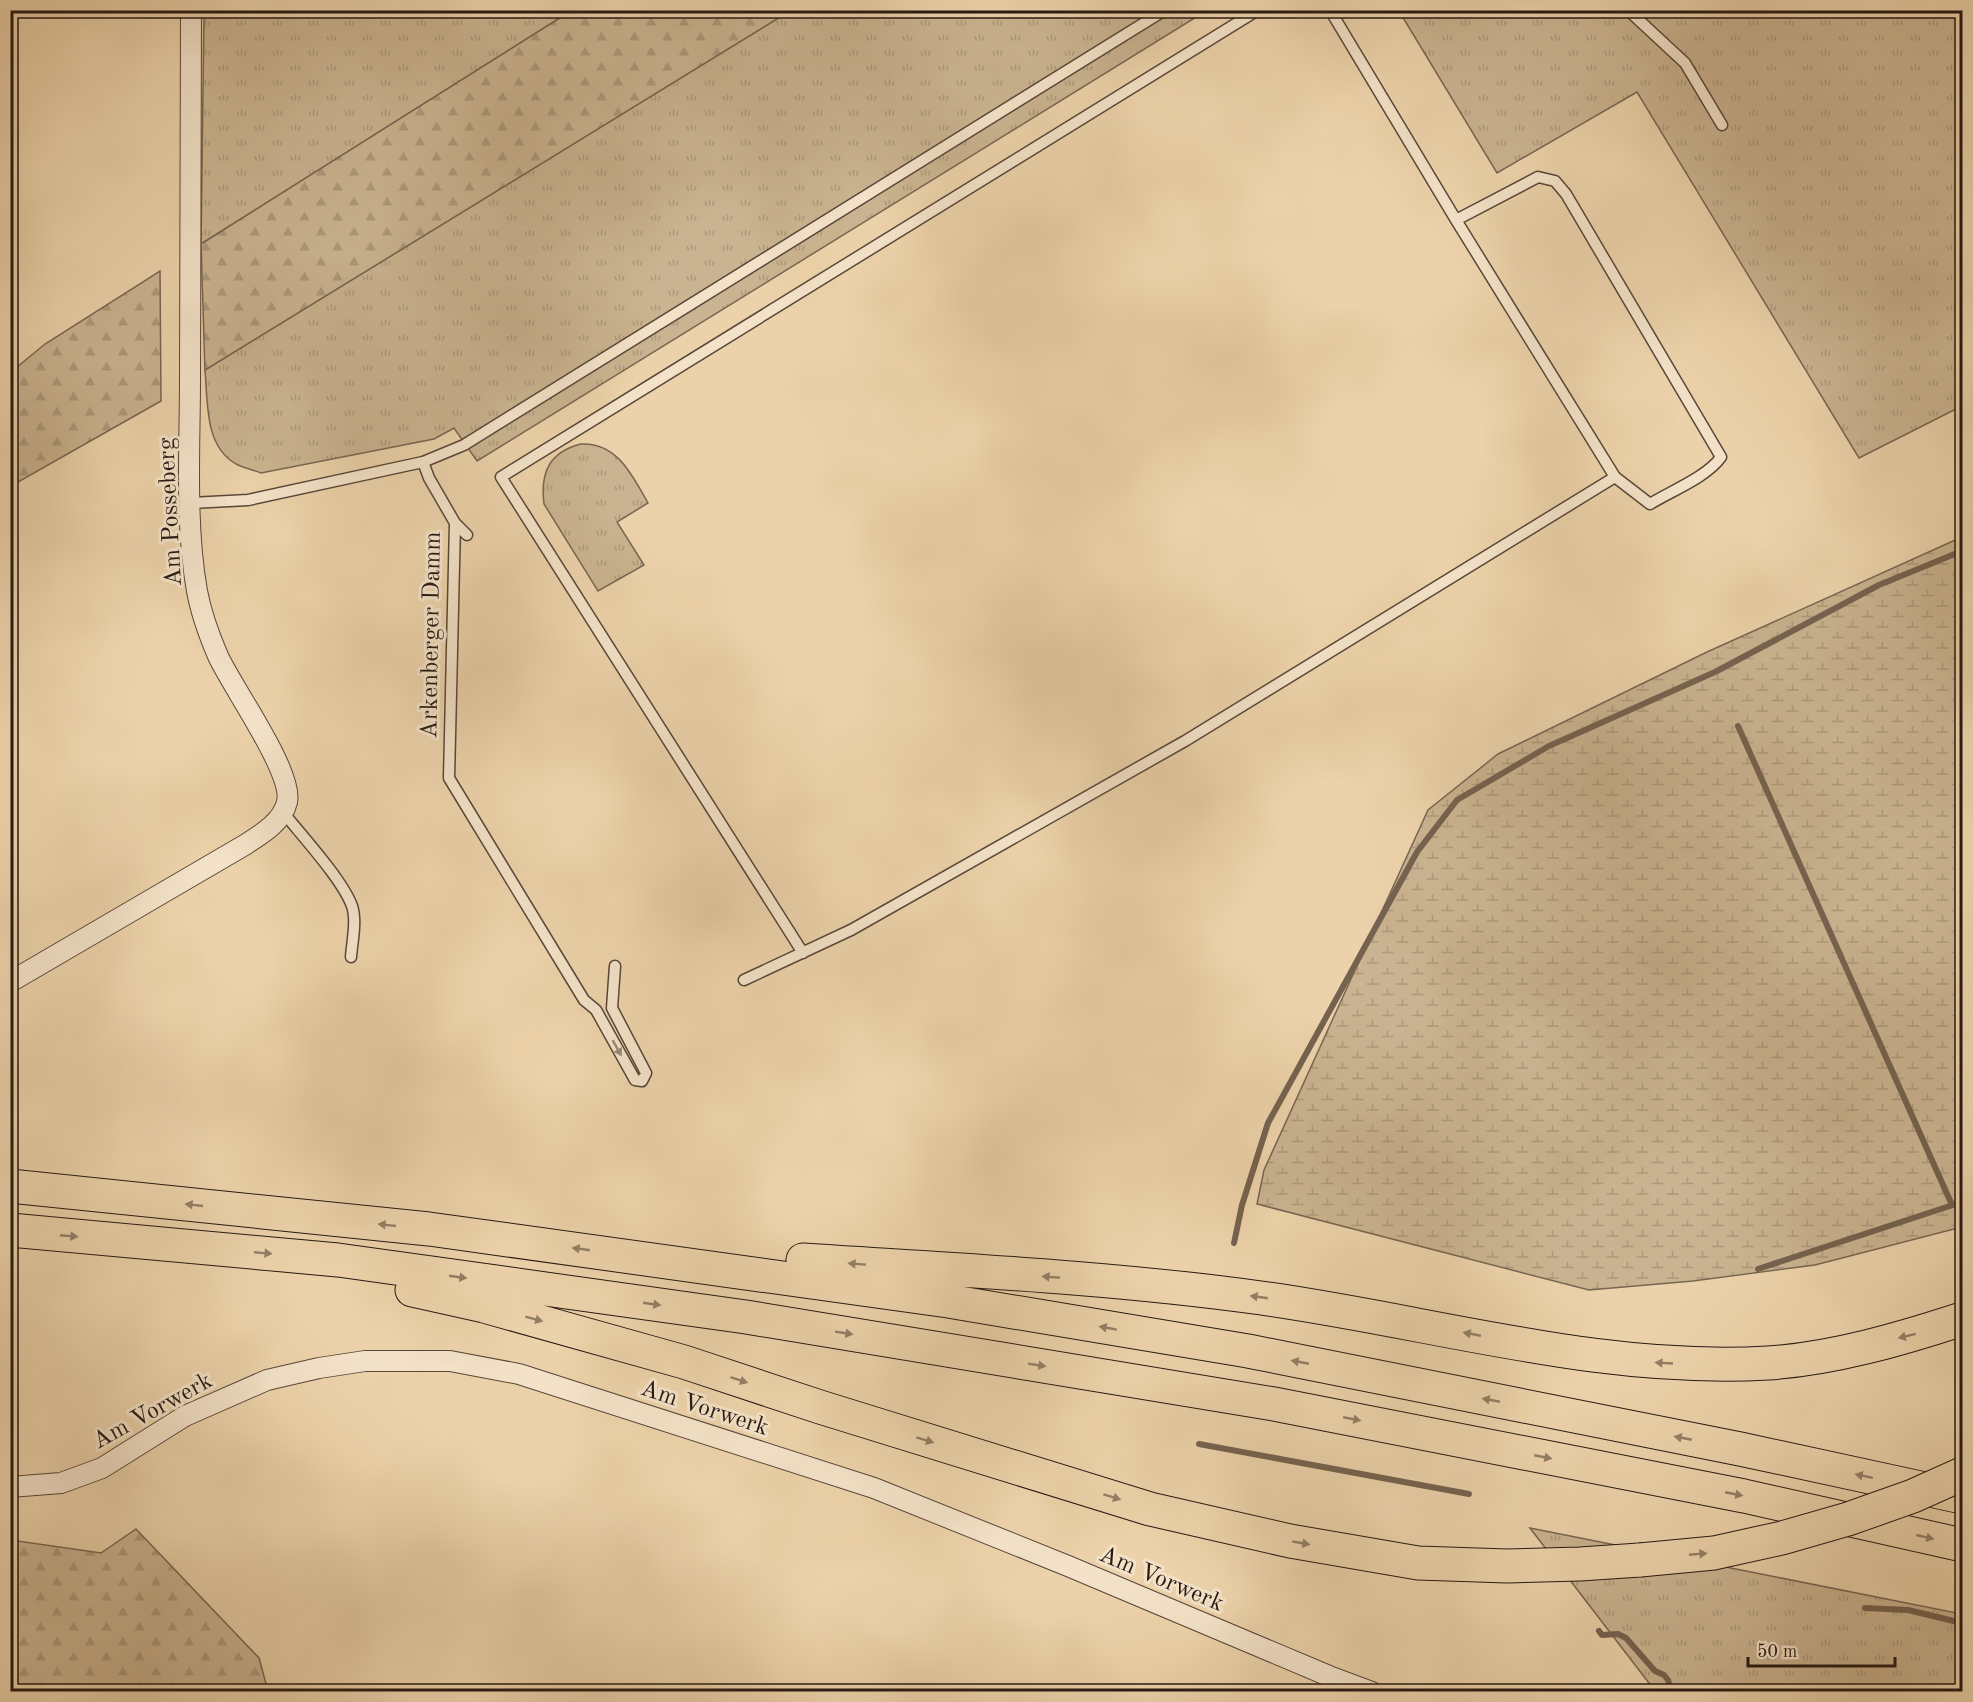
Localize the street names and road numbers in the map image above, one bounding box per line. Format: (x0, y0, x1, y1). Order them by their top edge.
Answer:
street label: Am Posseberg (155, 437, 187, 587)
street label: Arkenberger Damm (418, 531, 446, 739)
street label: Am Vorwerk (89, 1369, 217, 1454)
street label: Am Vorwerk (637, 1377, 771, 1441)
street label: Am Vorwerk (1095, 1543, 1227, 1617)

